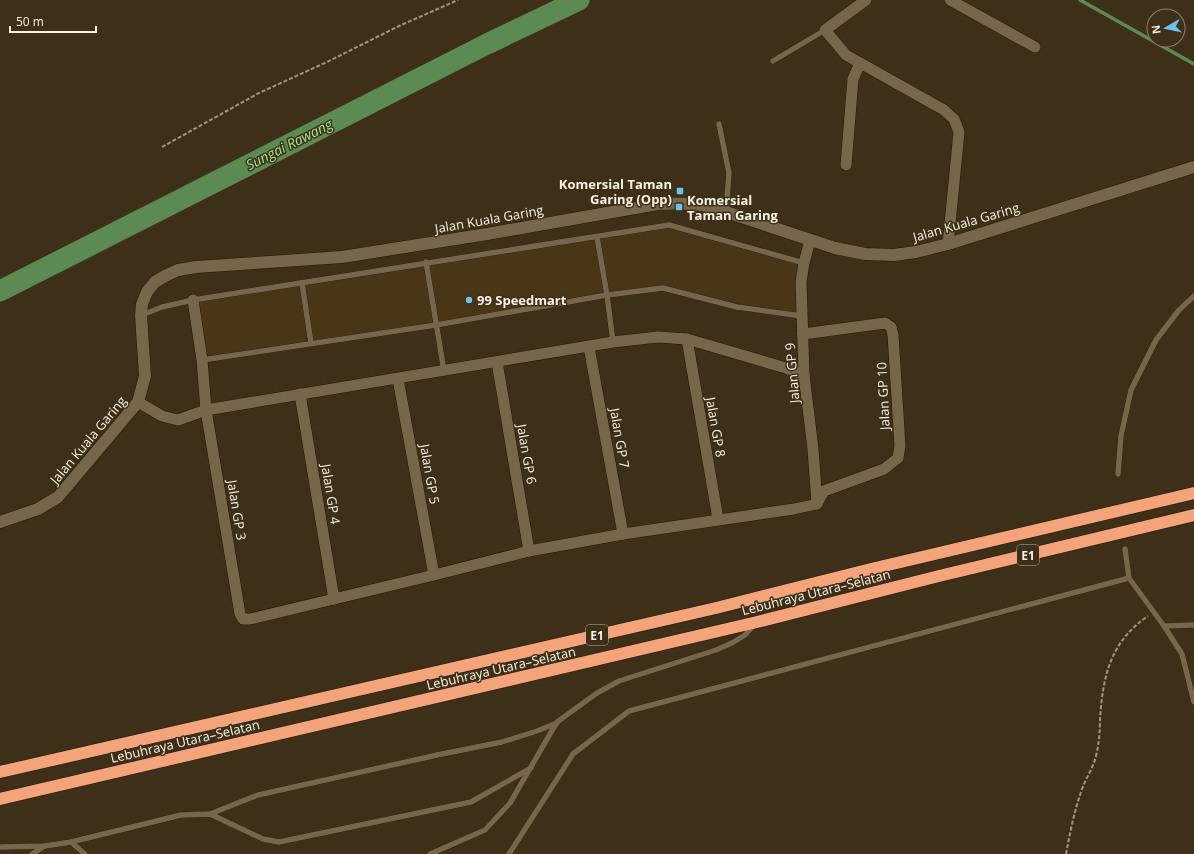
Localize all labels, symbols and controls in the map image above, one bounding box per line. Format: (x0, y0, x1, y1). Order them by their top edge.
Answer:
scale bar (10, 8, 96, 34)
north arrow (1146, 8, 1186, 48)
text: 50 m (16, 13, 44, 30)
text: N (1148, 24, 1164, 35)
water label: Sungai Rawang (242, 114, 336, 174)
place label: Komersial Taman Garing (Opp) (559, 175, 672, 208)
marker: Komersial Taman Garing (Opp) (675, 186, 685, 196)
place label: Komersial Taman Garing (687, 191, 779, 224)
street label: Jalan Kuala Garing (909, 198, 1021, 246)
street label: Jalan Kuala Garing (431, 201, 545, 238)
marker: Komersial Taman Garing (674, 202, 684, 212)
place label: 99 Speedmart (477, 291, 567, 309)
marker: 99 Speedmart (464, 295, 474, 305)
street label: Jalan GP 9 (780, 342, 804, 406)
street label: Jalan GP 10 (872, 362, 894, 432)
street label: Jalan Kuala Garing (44, 392, 130, 489)
street label: Jalan GP 8 (702, 394, 730, 458)
street label: Jalan GP 7 (606, 405, 634, 469)
street label: Jalan GP 6 (513, 421, 541, 485)
street label: Jalan GP 5 (416, 441, 444, 505)
street label: Jalan GP 4 (317, 461, 345, 526)
street label: Jalan GP 3 (223, 477, 251, 541)
road number: E1 (1017, 545, 1039, 565)
street label: Lebuhraya Utara–Selatan (740, 565, 892, 619)
road number: E1 (586, 625, 608, 645)
street label: Lebuhraya Utara–Selatan (425, 642, 577, 694)
street label: Lebuhraya Utara–Selatan (109, 715, 261, 767)

